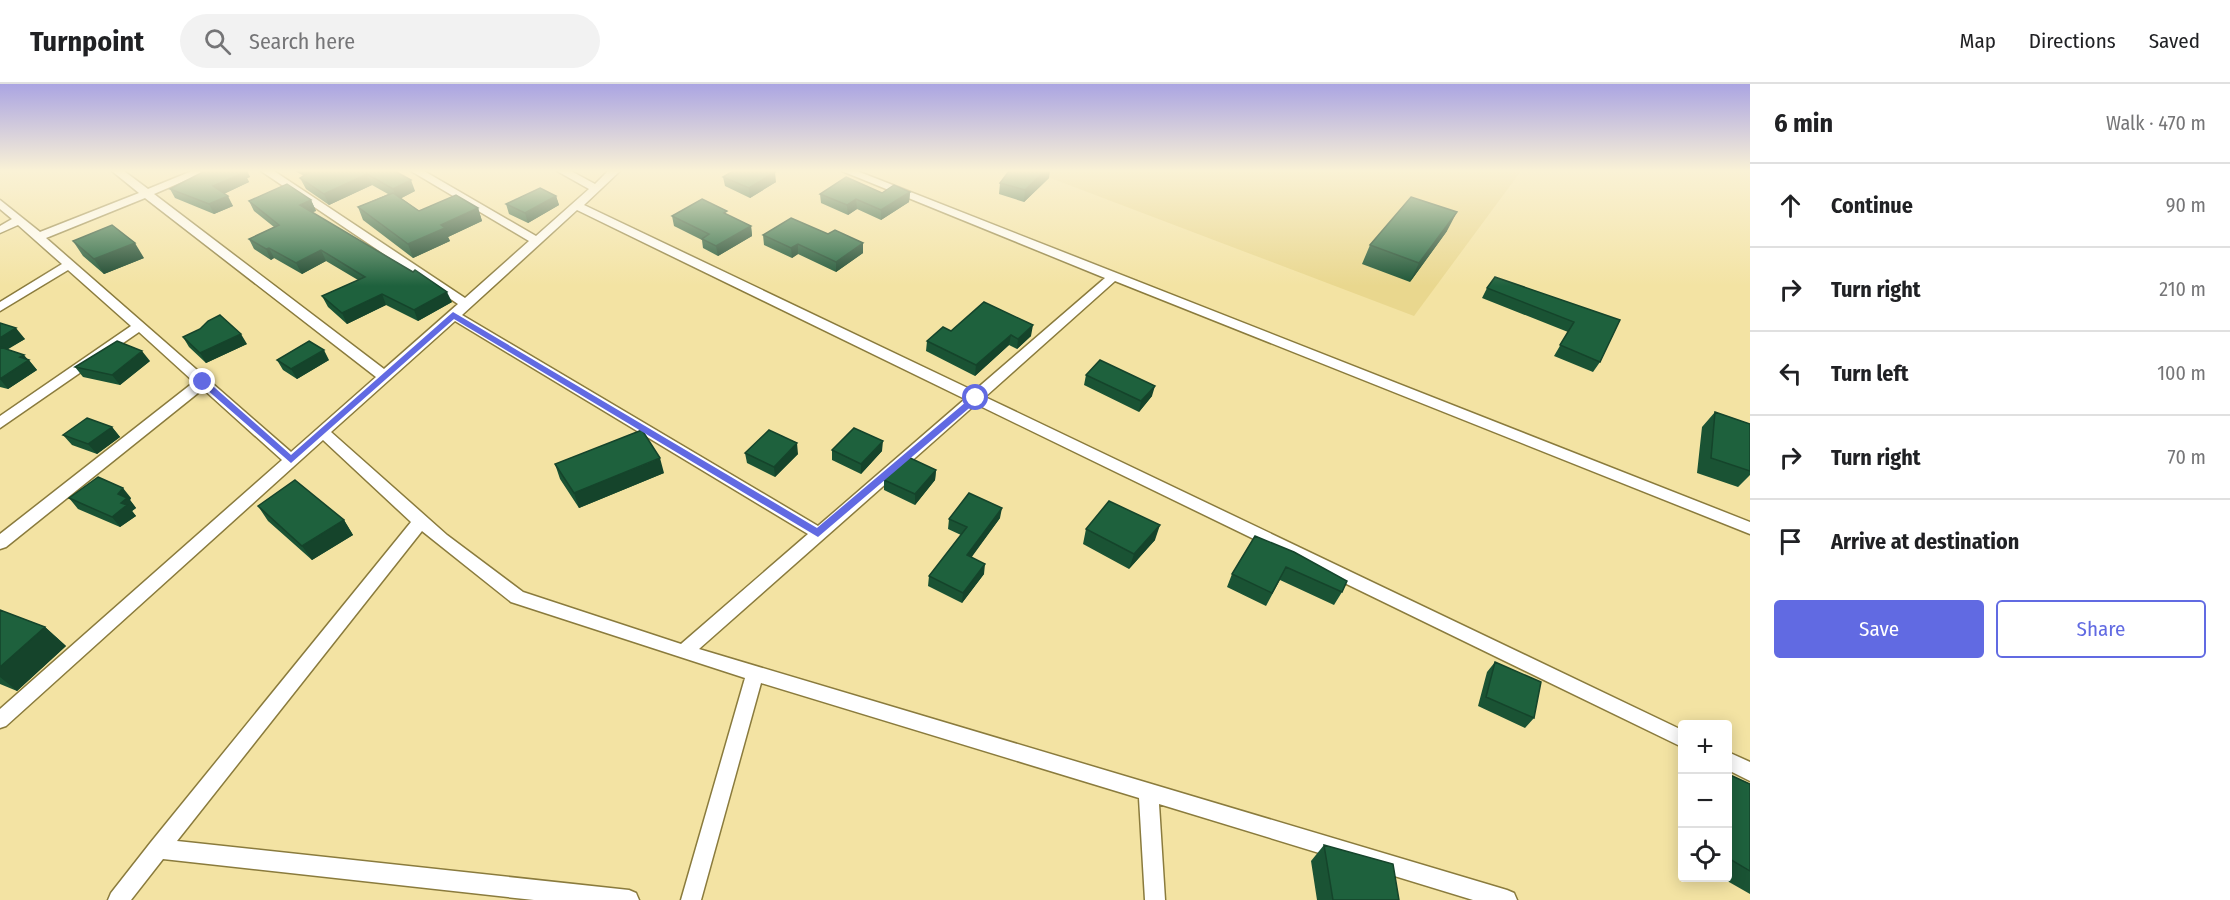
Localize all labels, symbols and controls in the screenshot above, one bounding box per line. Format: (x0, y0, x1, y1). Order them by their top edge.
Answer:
search box (180, 14, 600, 68)
text: Turnpoint (30, 25, 144, 58)
icon: search (201, 25, 234, 58)
text: Search here (249, 28, 355, 55)
text: Map (1959, 28, 1996, 54)
text: Directions (2029, 28, 2116, 54)
text: Saved (2149, 28, 2200, 54)
text: 6 min (1774, 108, 1833, 139)
text: Walk · 470 m (2106, 111, 2206, 135)
icon: ahead (1774, 189, 1807, 222)
text: Continue (1831, 192, 1913, 219)
text: 90 m (2166, 193, 2206, 217)
icon: right (1774, 273, 1807, 306)
text: Turn right (1831, 276, 1920, 303)
text: 210 m (2159, 277, 2206, 301)
icon: left (1774, 357, 1807, 390)
text: Turn left (1831, 360, 1909, 387)
text: 100 m (2157, 361, 2206, 385)
route end (189, 368, 215, 394)
route start (962, 384, 988, 410)
icon: right (1774, 441, 1807, 474)
text: Turn right (1831, 444, 1920, 471)
text: 70 m (2168, 445, 2206, 469)
icon: arrive (1774, 525, 1807, 558)
text: Arrive at destination (1831, 528, 2019, 555)
button: Save (1774, 600, 1984, 658)
button: Share (1996, 600, 2206, 658)
map controls (1678, 720, 1732, 882)
button: + (1678, 720, 1732, 774)
button: − (1678, 774, 1732, 828)
button: locate (1678, 828, 1732, 882)

